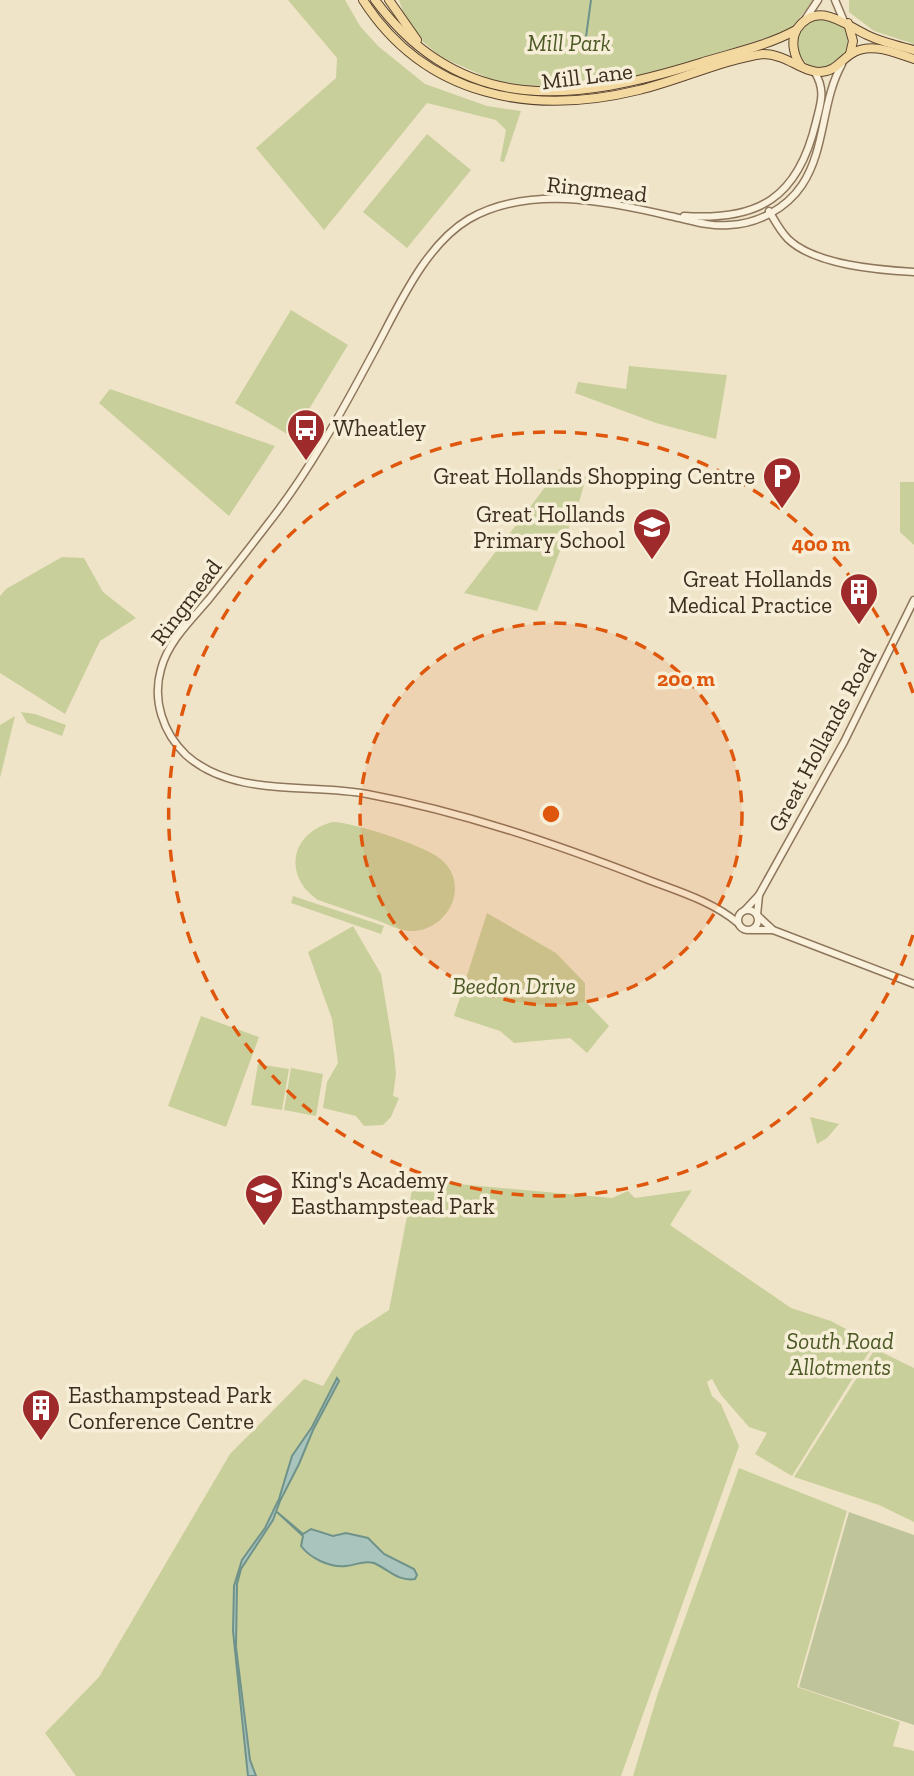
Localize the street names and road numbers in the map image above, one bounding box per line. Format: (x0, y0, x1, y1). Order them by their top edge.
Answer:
street label: Mill Lane (540, 57, 634, 95)
street label: Ringmead (545, 170, 649, 208)
street label: Ringmead (144, 553, 228, 651)
street label: Great Hollands Road (762, 643, 882, 837)

